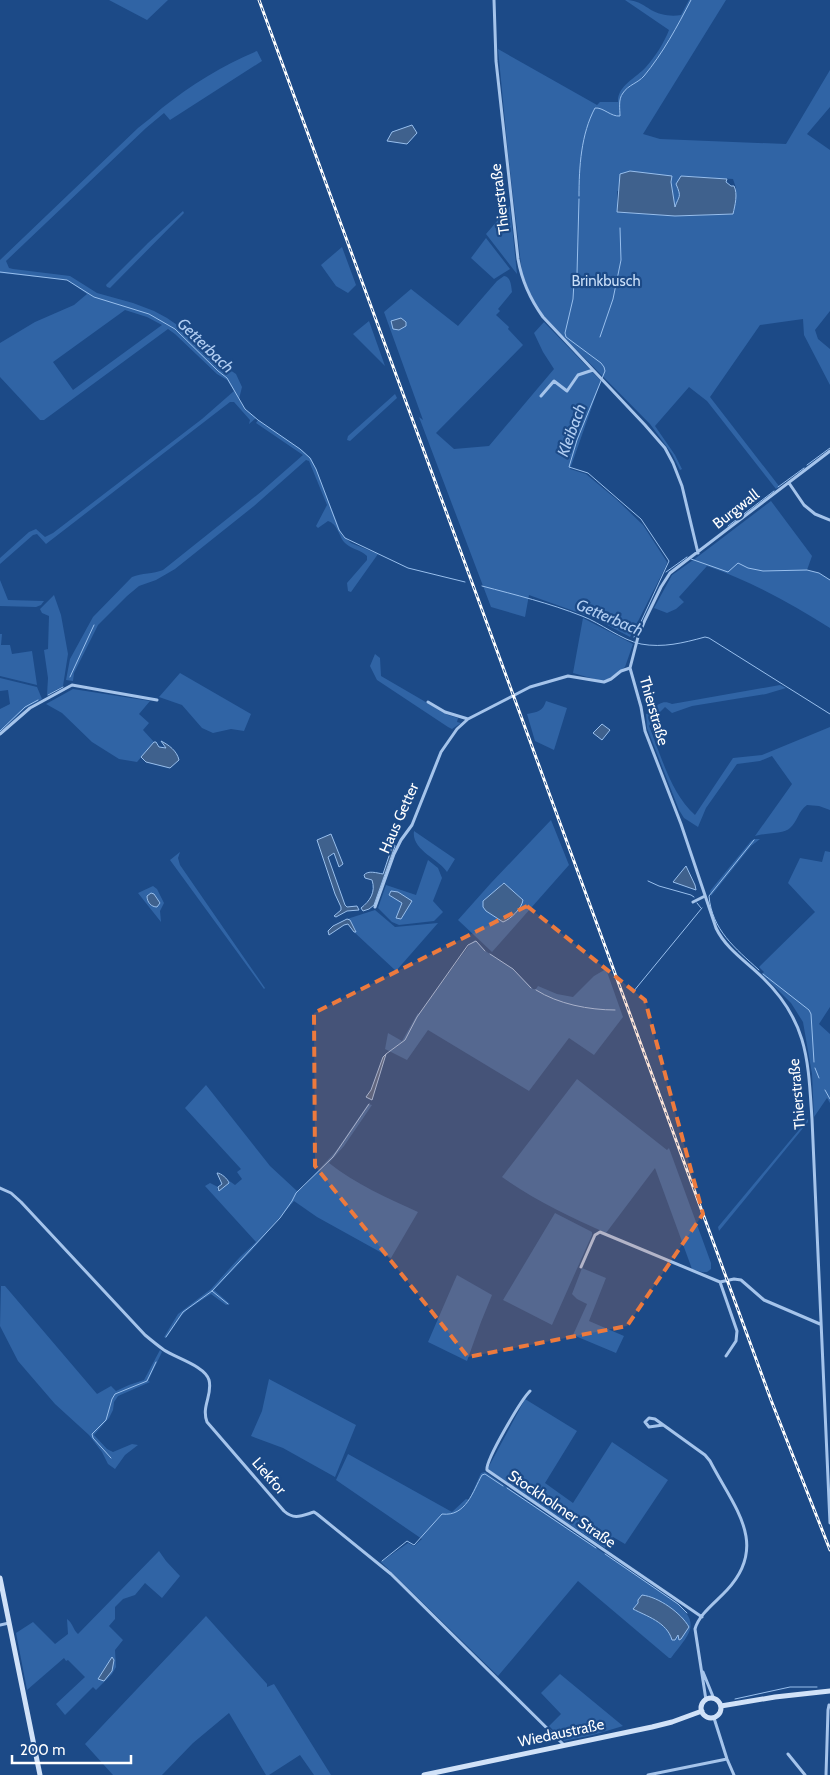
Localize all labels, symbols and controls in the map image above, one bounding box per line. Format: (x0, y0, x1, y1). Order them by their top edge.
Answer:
street label: Thierstraße (487, 162, 513, 235)
park label: Brinkbusch (571, 272, 641, 290)
water label: Getterbach (174, 314, 238, 377)
water label: Kleibach (553, 401, 590, 459)
street label: Burgwall (709, 485, 763, 533)
water label: Getterbach (573, 595, 646, 640)
street label: Thierstraße (636, 674, 673, 748)
street label: Haus Getter (375, 780, 423, 856)
street label: Thierstraße (785, 1058, 809, 1130)
street label: Liekfor (248, 1454, 290, 1498)
street label: Stockholmer Straße (505, 1466, 619, 1552)
street label: Wiedaustraße (516, 1715, 606, 1751)
scale bar (12, 1732, 131, 1764)
text: 200 m (20, 1741, 65, 1759)

